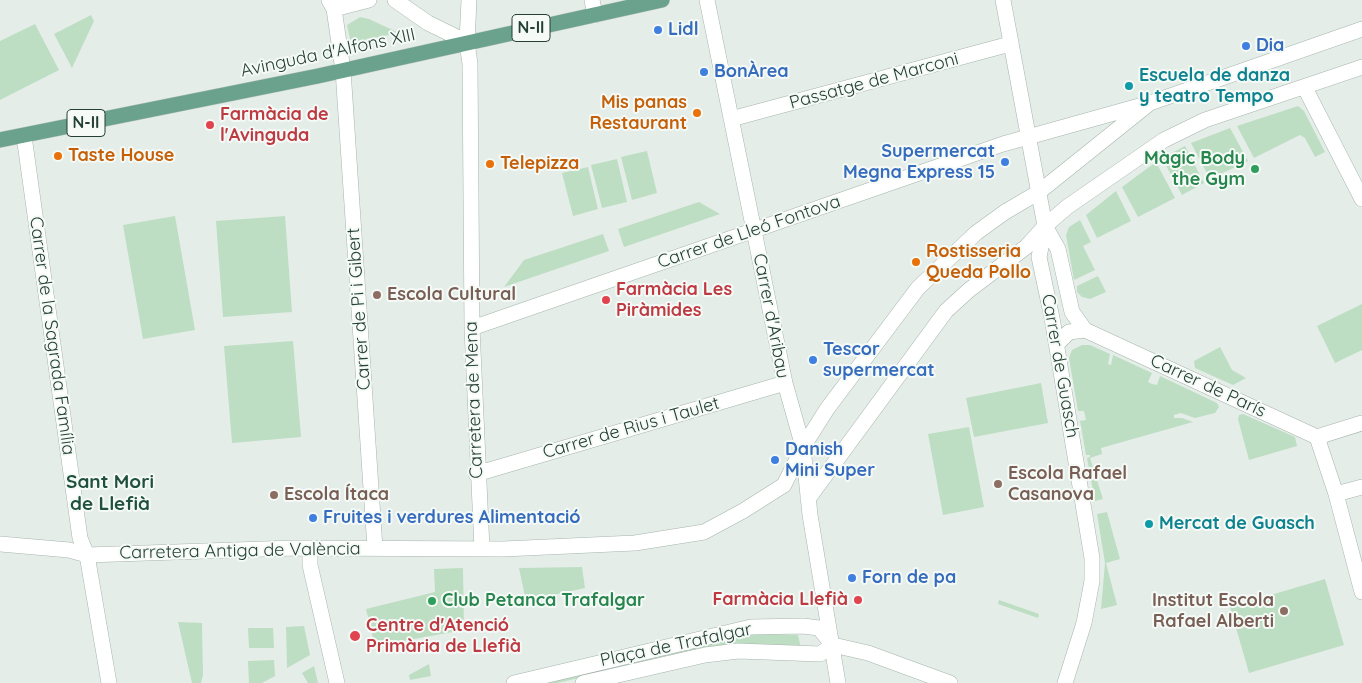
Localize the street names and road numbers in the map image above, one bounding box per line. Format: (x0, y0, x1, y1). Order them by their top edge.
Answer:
road number: N-II (512, 14, 550, 42)
street label: Avinguda d'Alfons XIII (239, 24, 417, 82)
street label: Passatge de Marconi (787, 48, 961, 114)
road number: N-II (67, 110, 105, 136)
street label: Carrer de Lleó Fontova (655, 191, 843, 273)
street label: Carrer de la Sagrada Família (25, 215, 79, 457)
street label: Carrer de Pi i Gibert (343, 227, 375, 391)
street label: Carrer d'Aribau (748, 252, 794, 380)
street label: Carrer de Guasch (1037, 292, 1083, 440)
street label: Carretera de Mena (460, 321, 488, 479)
street label: Carrer de París (1147, 350, 1269, 422)
street label: Carrer de Rius i Taulet (540, 392, 722, 464)
street label: Carretera Antiga de València (119, 538, 361, 564)
street label: Plaça de Trafalgar (598, 618, 754, 672)

